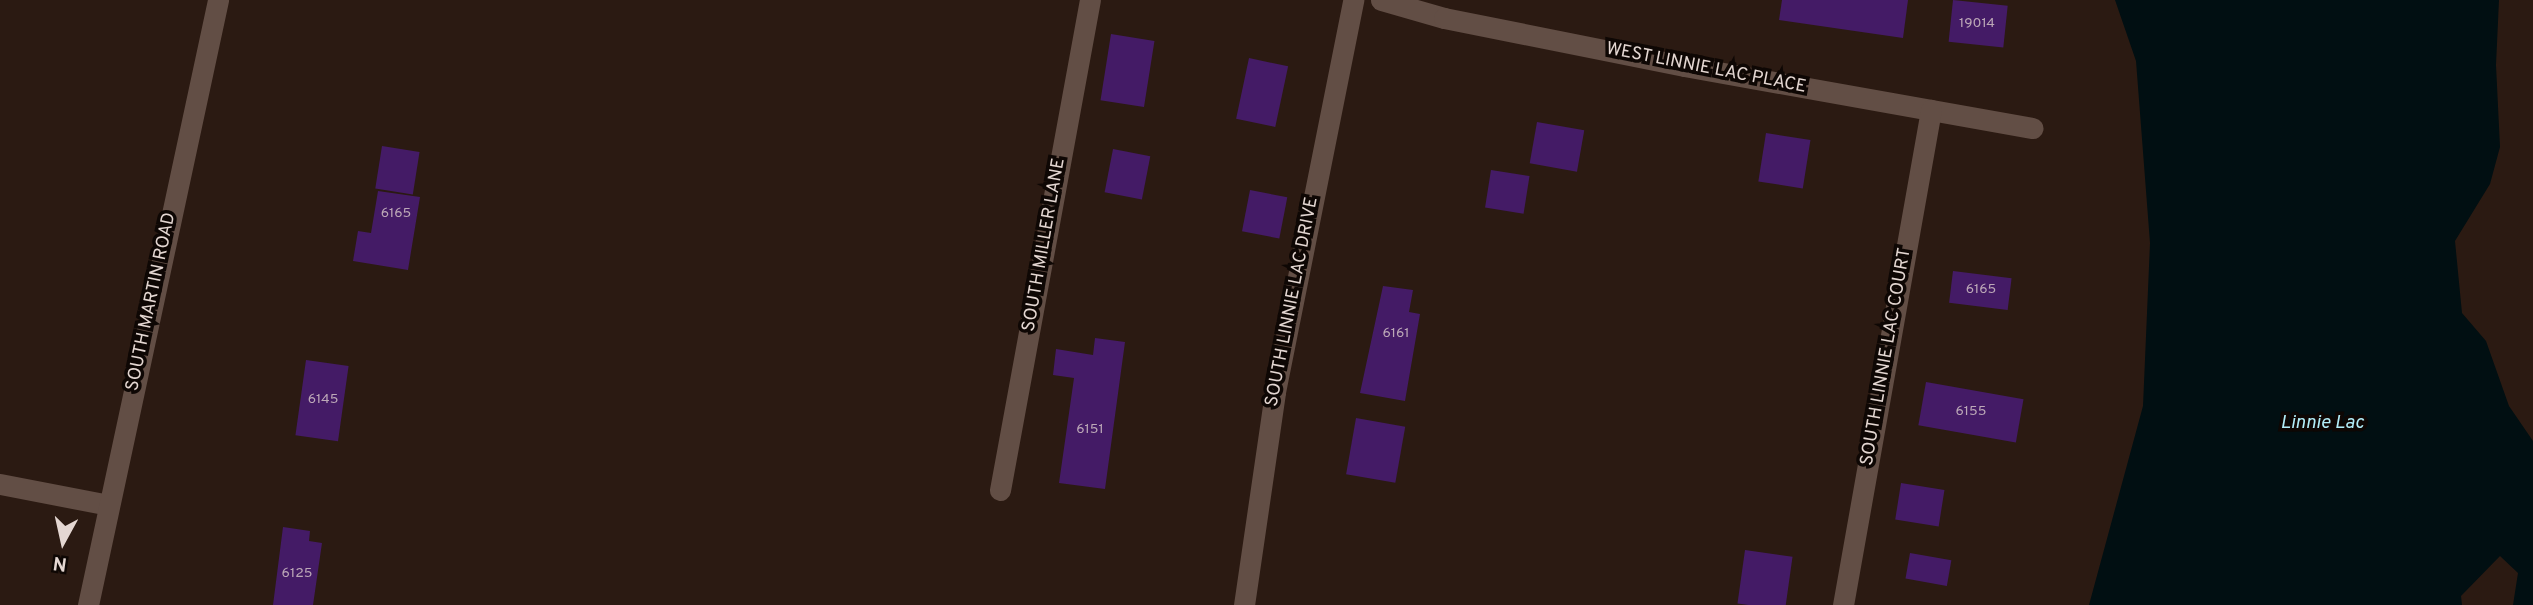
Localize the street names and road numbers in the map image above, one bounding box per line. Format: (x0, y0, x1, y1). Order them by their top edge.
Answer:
street label: WEST LINNIE LAC PLACE (1604, 39, 1808, 99)
street label: SOUTH MILLER LANE (1019, 157, 1071, 333)
street label: SOUTH LINNIE LAC DRIVE (1262, 195, 1324, 409)
street label: SOUTH MARTIN ROAD (123, 211, 181, 393)
street label: SOUTH LINNIE LAC COURT (1857, 246, 1917, 468)

